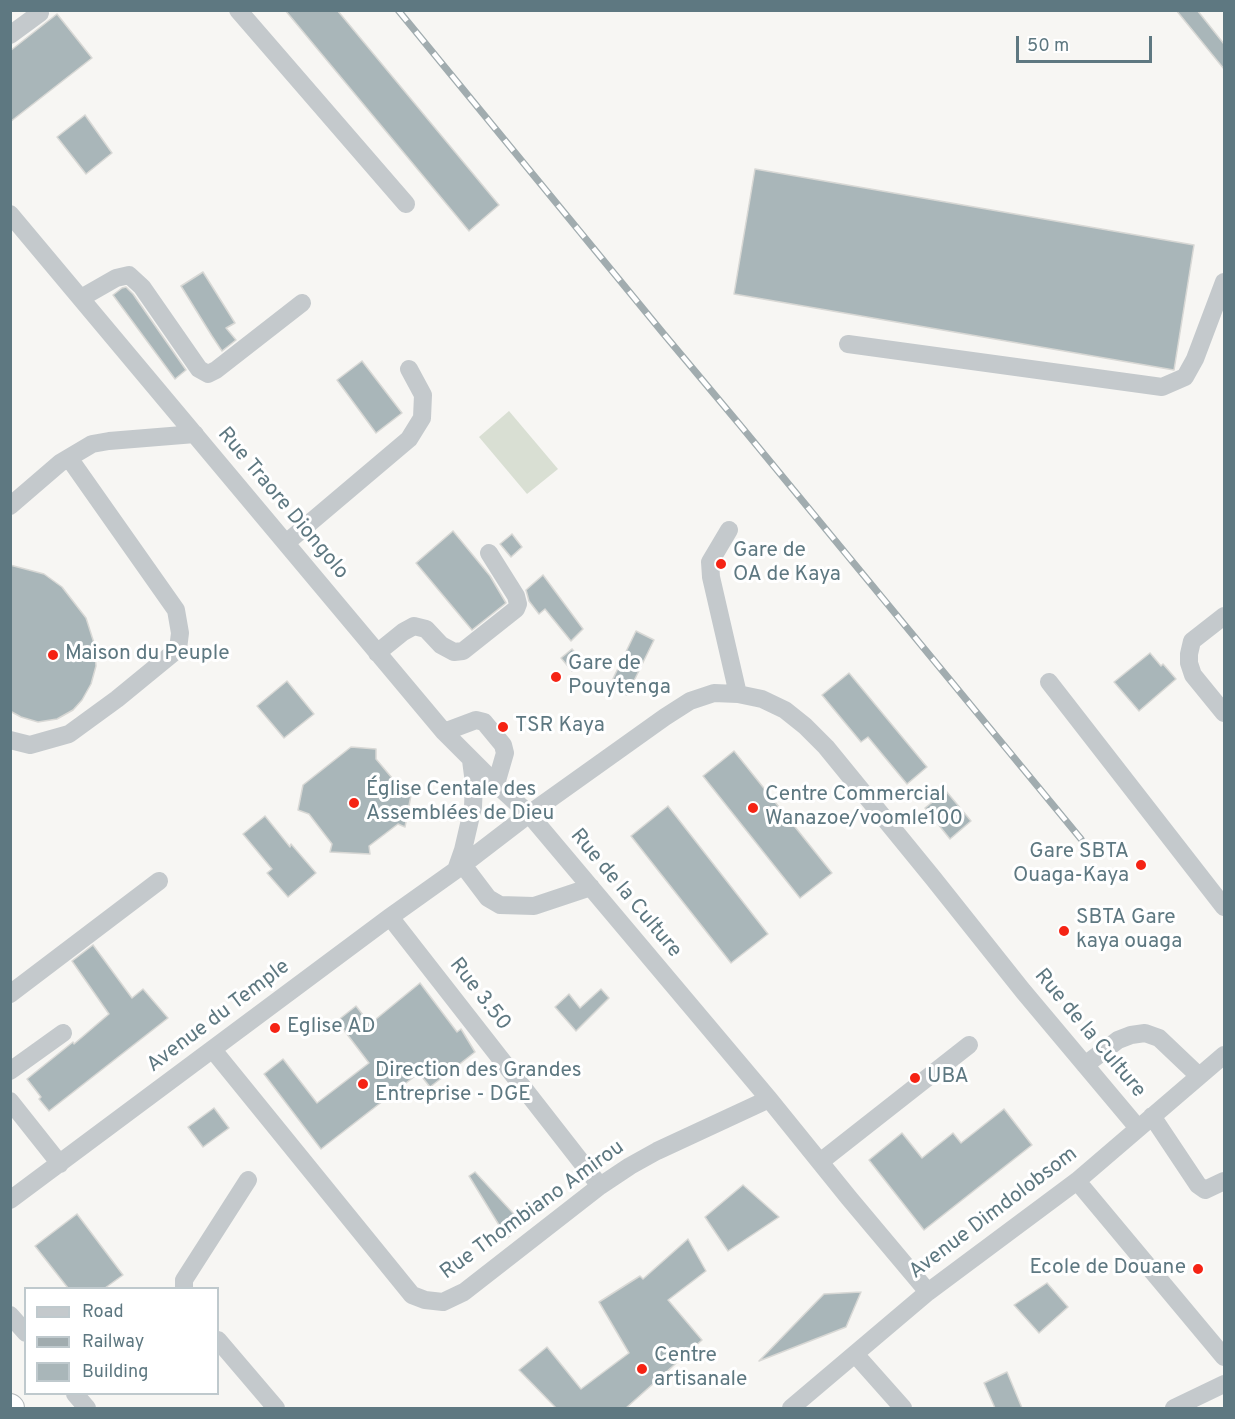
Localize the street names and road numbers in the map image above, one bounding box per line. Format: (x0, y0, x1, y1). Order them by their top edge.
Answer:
street label: Rue Traore Diongolo (211, 423, 353, 585)
street label: Rue de la Culture (564, 824, 686, 964)
street label: Rue 3.50 (443, 954, 515, 1036)
street label: Avenue du Temple (143, 955, 295, 1079)
street label: Rue de la Culture (1028, 964, 1150, 1104)
street label: Rue Thombiano Amirou (436, 1136, 630, 1286)
street label: Avenue Dimdolobsom (905, 1142, 1083, 1286)

